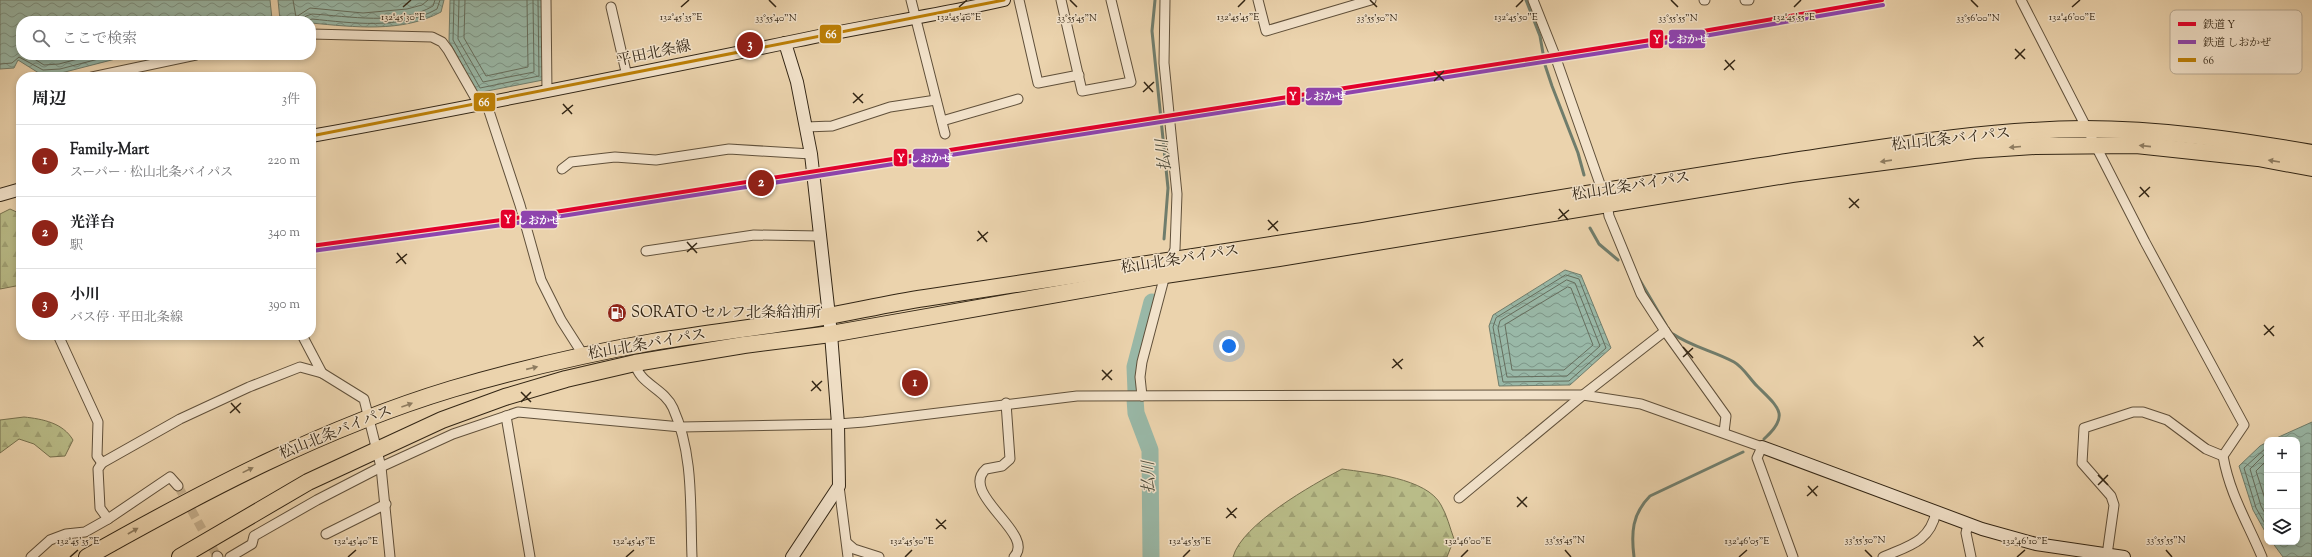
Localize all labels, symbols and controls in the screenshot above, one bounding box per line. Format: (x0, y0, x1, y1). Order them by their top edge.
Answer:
text: 132°45'30"E (381, 10, 425, 25)
text: 132°45'35"E (660, 10, 702, 25)
text: 132°45'40"E (937, 10, 981, 25)
text: 132°45'45"E (1217, 10, 1259, 25)
text: 132°45'50"E (1494, 10, 1538, 25)
text: 132°45'55"E (1773, 10, 1815, 25)
text: 132°46'00"E (2049, 10, 2095, 25)
legend (2170, 10, 2302, 74)
text: 33°55'40"N (755, 11, 797, 26)
text: 33°55'45"N (1057, 11, 1097, 26)
text: 33°55'50"N (1357, 11, 1397, 26)
text: 33°55'55"N (1658, 11, 1698, 26)
text: 33°56'00"N (1956, 11, 2000, 26)
search box (16, 16, 316, 60)
text: 鉄道 Y (2203, 17, 2235, 33)
line badge: 66 (819, 24, 842, 44)
icon: search (30, 27, 52, 49)
text: 66 (826, 27, 837, 43)
text: ここで検索 (62, 29, 137, 50)
line badge: Y (1649, 29, 1664, 49)
line badge: しおかぜ (1668, 29, 1706, 49)
pin: 3 (737, 30, 763, 60)
text: Y (1652, 32, 1661, 48)
text: しおかぜ (1665, 32, 1709, 48)
text: 鉄道 しおかぜ (2203, 35, 2271, 51)
street label: 平田北条線 (615, 36, 693, 72)
text: 66 (2203, 53, 2214, 69)
line badge: Y (1286, 86, 1301, 106)
line badge: しおかぜ (1305, 87, 1343, 106)
text: 周辺 (32, 88, 66, 112)
text: Y (1288, 89, 1297, 105)
text: しおかぜ (1302, 89, 1346, 105)
text: 3件 (282, 91, 300, 109)
line badge: 66 (473, 92, 496, 112)
text: 66 (479, 95, 490, 111)
street label: 松山北条バイパス (1890, 123, 2012, 157)
water label: 払川 (1152, 136, 1178, 172)
text: Family-Mart (70, 140, 149, 161)
one-way arrow (2139, 143, 2151, 149)
one-way arrow (2009, 144, 2021, 151)
line badge: Y (893, 148, 908, 167)
line badge: しおかぜ (912, 148, 950, 168)
text: Y (896, 151, 905, 167)
text: しおかぜ (909, 151, 953, 167)
text: 1 (43, 152, 47, 170)
text: 220 m (267, 152, 300, 170)
one-way arrow (1879, 158, 1892, 165)
one-way arrow (2268, 158, 2280, 164)
text: スーパー · 松山北条バイパス (70, 164, 233, 182)
street label: 松山北条バイパス (1570, 167, 1692, 207)
pin: 2 (748, 168, 774, 198)
line badge: Y (500, 209, 516, 229)
line badge: しおかぜ (520, 210, 558, 229)
text: Y (503, 212, 512, 228)
text: 光洋台 (70, 213, 115, 234)
text: しおかぜ (517, 213, 561, 229)
text: 2 (42, 224, 48, 242)
text: 340 m (268, 224, 300, 242)
text: 駅 (70, 237, 83, 255)
street label: 松山北条バイパス (1119, 240, 1241, 280)
text: 小川 (70, 285, 100, 306)
text: 3 (42, 296, 48, 314)
text: 390 m (268, 296, 300, 314)
fuel station icon: SORATO セルフ北条給油所 (606, 302, 628, 324)
place label: SORATO セルフ北条給油所 (631, 303, 821, 324)
text: バス停 · 平田北条線 (70, 309, 183, 327)
street label: 松山北条バイパス (586, 324, 708, 366)
your location (1219, 336, 1239, 356)
one-way arrow (526, 365, 538, 371)
pin: 1 (902, 368, 928, 398)
street label: 松山北条バイパス (277, 401, 395, 465)
one-way arrow (402, 401, 414, 407)
map controls (2264, 437, 2300, 545)
button: + (2264, 437, 2300, 473)
water label: 払川 (1138, 459, 1162, 493)
one-way arrow (242, 467, 254, 473)
button: − (2264, 473, 2300, 509)
button: layers (2264, 509, 2300, 545)
one-way arrow (127, 527, 139, 534)
text: 33°55'45"N (1545, 533, 1585, 548)
text: 33°55'50"N (1845, 533, 1885, 548)
text: 33°55'55"N (2146, 533, 2186, 548)
text: 132°45'35"E (57, 534, 99, 549)
text: 132°45'40"E (334, 534, 378, 549)
text: 132°45'45"E (613, 534, 655, 549)
text: 132°45'50"E (890, 534, 934, 549)
text: 132°45'55"E (1169, 534, 1211, 549)
text: 132°46'00"E (1445, 534, 1491, 549)
text: 132°46'05"E (1725, 534, 1769, 549)
text: 132°46'10"E (2002, 534, 2048, 549)

